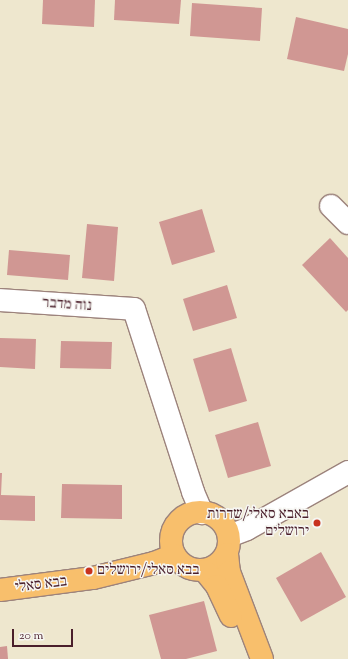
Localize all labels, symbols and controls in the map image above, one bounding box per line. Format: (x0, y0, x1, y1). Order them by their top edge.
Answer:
street label: נוה מדבר (42, 294, 92, 316)
place label: באבא סאלי/שדרות ירושלים (207, 505, 309, 540)
marker: באבא סאלי/שדרות ירושלים (312, 518, 322, 528)
place label: בבא סאלי/ירושלים (97, 562, 199, 580)
marker: בבא סאלי/ירושלים (84, 566, 94, 576)
street label: בבא סאלי (14, 573, 68, 597)
scale bar (14, 621, 75, 647)
text: 20 m (19, 627, 43, 645)

